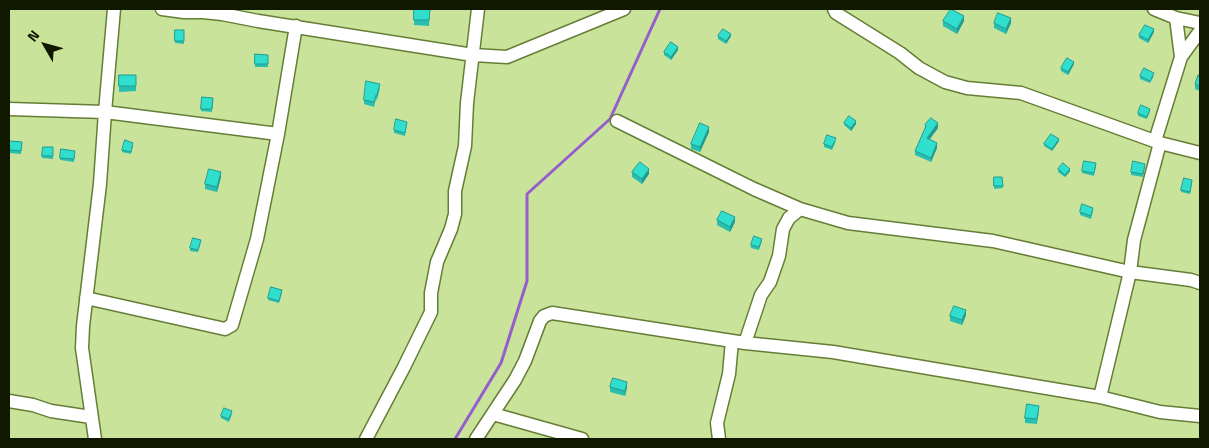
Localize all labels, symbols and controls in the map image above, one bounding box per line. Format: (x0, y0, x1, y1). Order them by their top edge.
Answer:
north arrow (20, 20, 70, 70)
text: N (22, 25, 44, 46)

